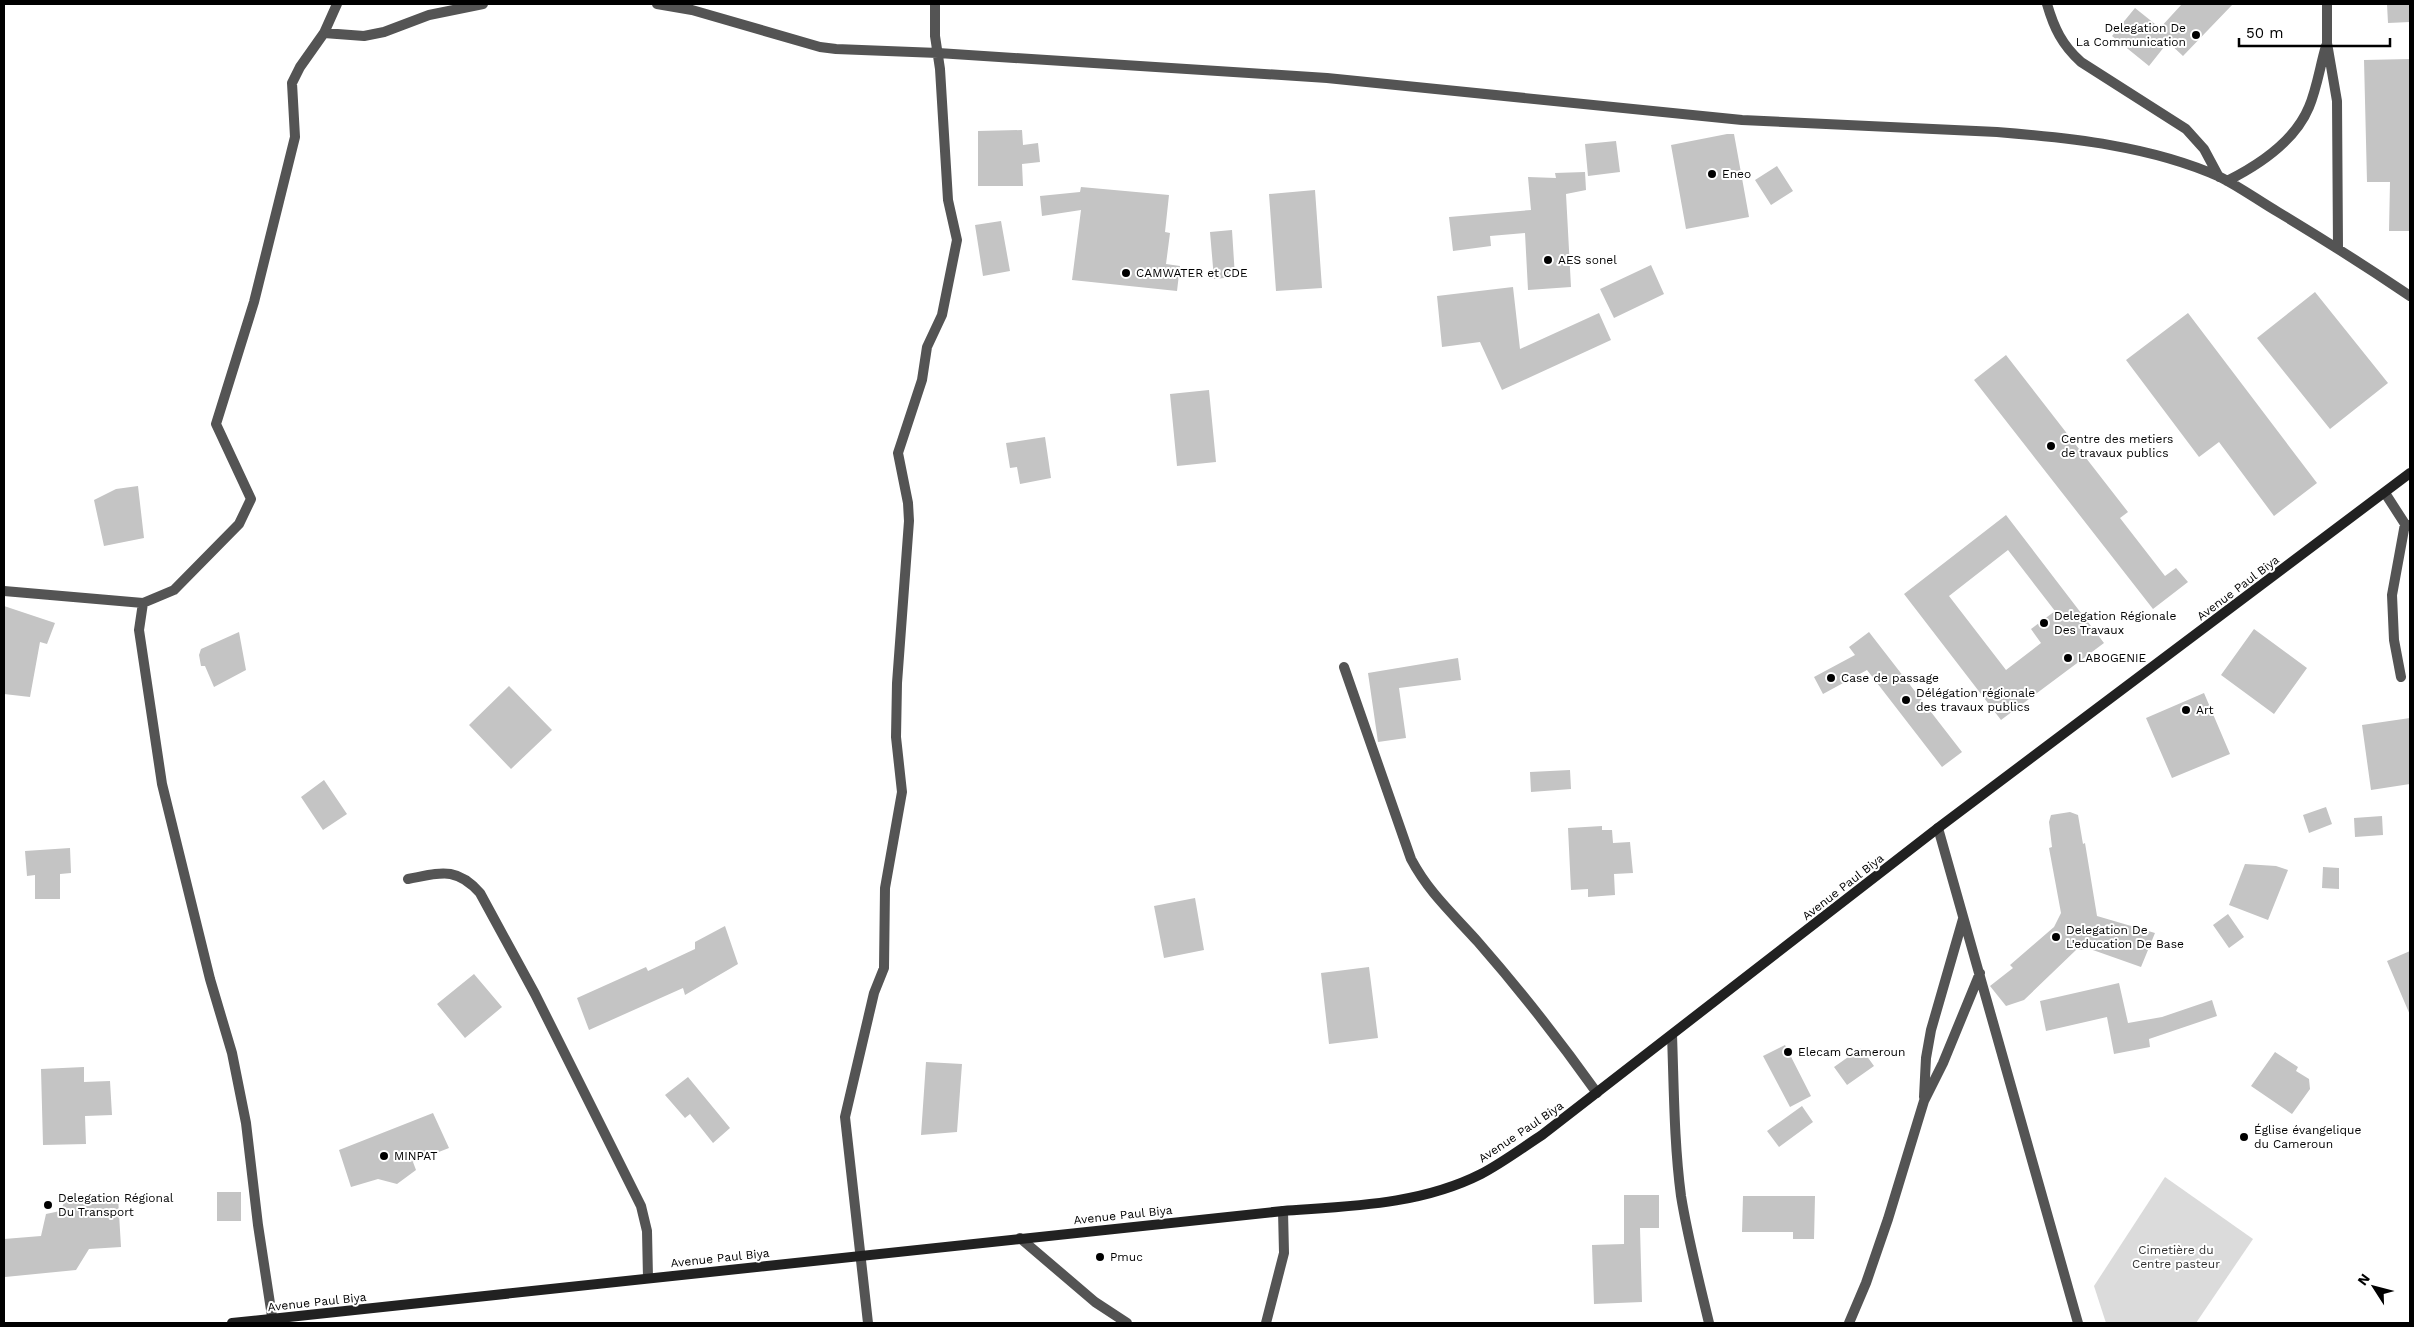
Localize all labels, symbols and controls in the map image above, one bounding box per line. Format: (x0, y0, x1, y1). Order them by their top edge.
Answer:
scale bar (2239, 15, 2390, 47)
place label: Delegation De La Communication (2076, 21, 2186, 49)
text: 50 m (2246, 24, 2283, 42)
marker: Delegation De La Communication (2190, 29, 2202, 41)
place label: Eneo (1722, 167, 1751, 181)
marker: Eneo (1706, 168, 1718, 180)
place label: AES sonel (1558, 253, 1617, 267)
marker: AES sonel (1542, 254, 1554, 266)
place label: CAMWATER et CDE (1136, 266, 1248, 280)
marker: CAMWATER et CDE (1120, 267, 1132, 279)
place label: Centre des metiers de travaux publics (2061, 432, 2173, 460)
marker: Centre des metiers de travaux publics (2045, 440, 2057, 452)
street label: Avenue Paul Biya (2194, 552, 2282, 623)
place label: Delegation Régionale Des Travaux (2054, 609, 2176, 637)
marker: Delegation Régionale Des Travaux (2038, 617, 2050, 629)
place label: LABOGENIE (2078, 651, 2147, 665)
marker: LABOGENIE (2062, 652, 2074, 664)
place label: Case de passage (1841, 671, 1939, 685)
marker: Case de passage (1825, 672, 1837, 684)
place label: Délégation régionale des travaux publics (1916, 686, 2035, 714)
marker: Délégation régionale des travaux publics (1900, 694, 1912, 706)
place label: Art (2196, 703, 2213, 717)
marker: Art (2180, 704, 2192, 716)
street label: Avenue Paul Biya (1800, 851, 1887, 923)
place label: Delegation De L'education De Base (2066, 923, 2184, 951)
marker: Delegation De L'education De Base (2050, 931, 2062, 943)
place label: Elecam Cameroun (1798, 1045, 1905, 1059)
marker: Elecam Cameroun (1782, 1046, 1794, 1058)
street label: Avenue Paul Biya (1476, 1098, 1566, 1166)
place label: Église évangelique du Cameroun (2254, 1123, 2361, 1151)
marker: Église évangelique du Cameroun (2238, 1131, 2250, 1143)
place label: MINPAT (394, 1149, 437, 1163)
marker: MINPAT (378, 1150, 390, 1162)
place label: Delegation Régional Du Transport (58, 1191, 174, 1219)
marker: Delegation Régional Du Transport (42, 1199, 54, 1211)
street label: Avenue Paul Biya (1073, 1203, 1173, 1227)
park label: Cimetière du Centre pasteur (2132, 1243, 2220, 1271)
street label: Avenue Paul Biya (670, 1246, 770, 1270)
place label: Pmuc (1110, 1250, 1143, 1264)
marker: Pmuc (1094, 1251, 1106, 1263)
north arrow (2349, 1262, 2399, 1312)
text: N (2354, 1270, 2373, 1288)
street label: Avenue Paul Biya (267, 1290, 367, 1314)

